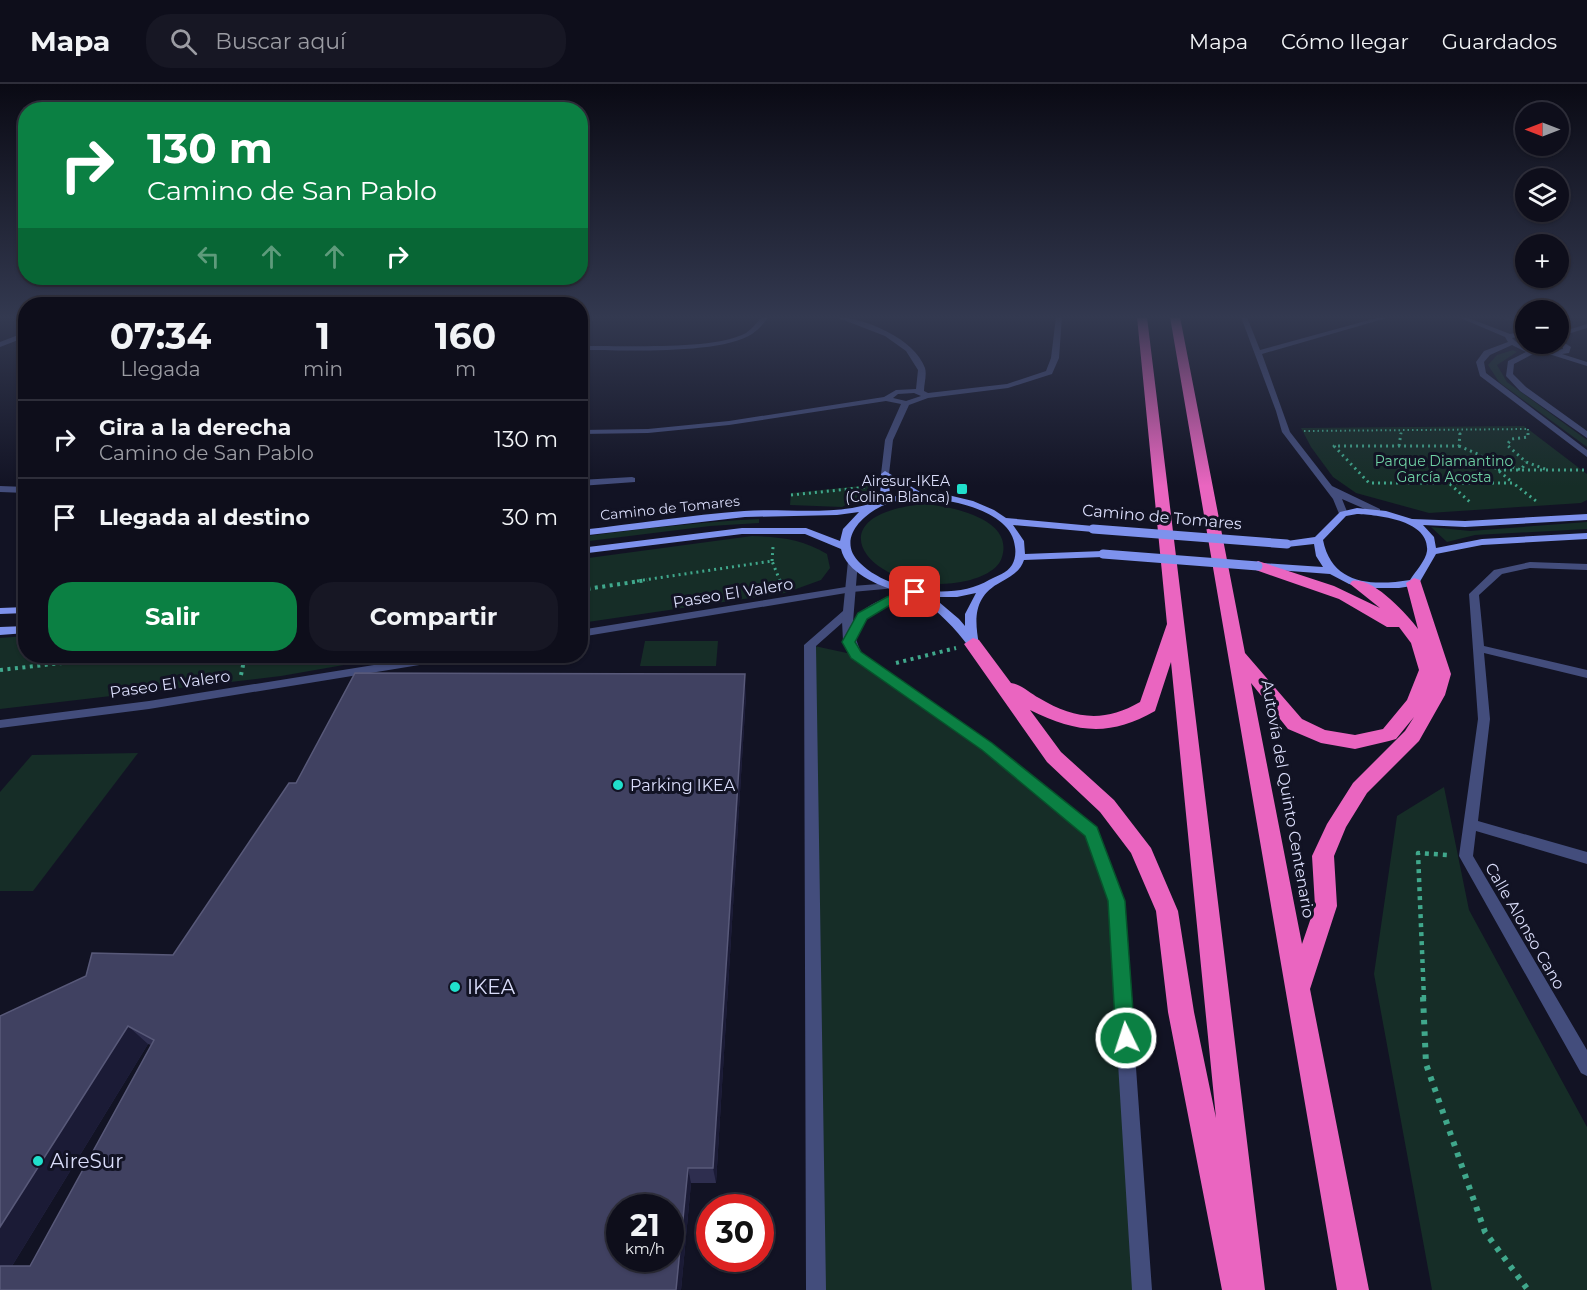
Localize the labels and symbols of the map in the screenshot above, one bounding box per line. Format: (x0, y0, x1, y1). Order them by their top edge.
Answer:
north arrow (1515, 102, 1569, 156)
park label: Parque Diamantino García Acosta (1375, 452, 1513, 486)
place label: Airesur-IKEA (Colina Blanca) (845, 472, 951, 506)
marker: Airesur-IKEA (Colina Blanca) (955, 482, 969, 496)
street label: Camino de Tomares (599, 492, 741, 524)
street label: Camino de Tomares (1081, 501, 1243, 533)
pin (889, 566, 940, 617)
street label: Paseo El Valero (671, 574, 795, 612)
street label: Paseo El Valero (109, 666, 231, 702)
street label: Autovía del Quinto Centenario (1258, 678, 1318, 920)
place label: Parking IKEA (630, 776, 736, 795)
marker: Parking IKEA (611, 778, 625, 792)
street label: Calle Alonso Cano (1481, 859, 1569, 993)
place label: IKEA (467, 975, 516, 999)
marker: IKEA (448, 980, 462, 994)
position arrow (1094, 1006, 1158, 1070)
place label: AireSur (50, 1149, 123, 1173)
marker: AireSur (31, 1154, 45, 1168)
speed limit sign: 30 (696, 1194, 774, 1272)

